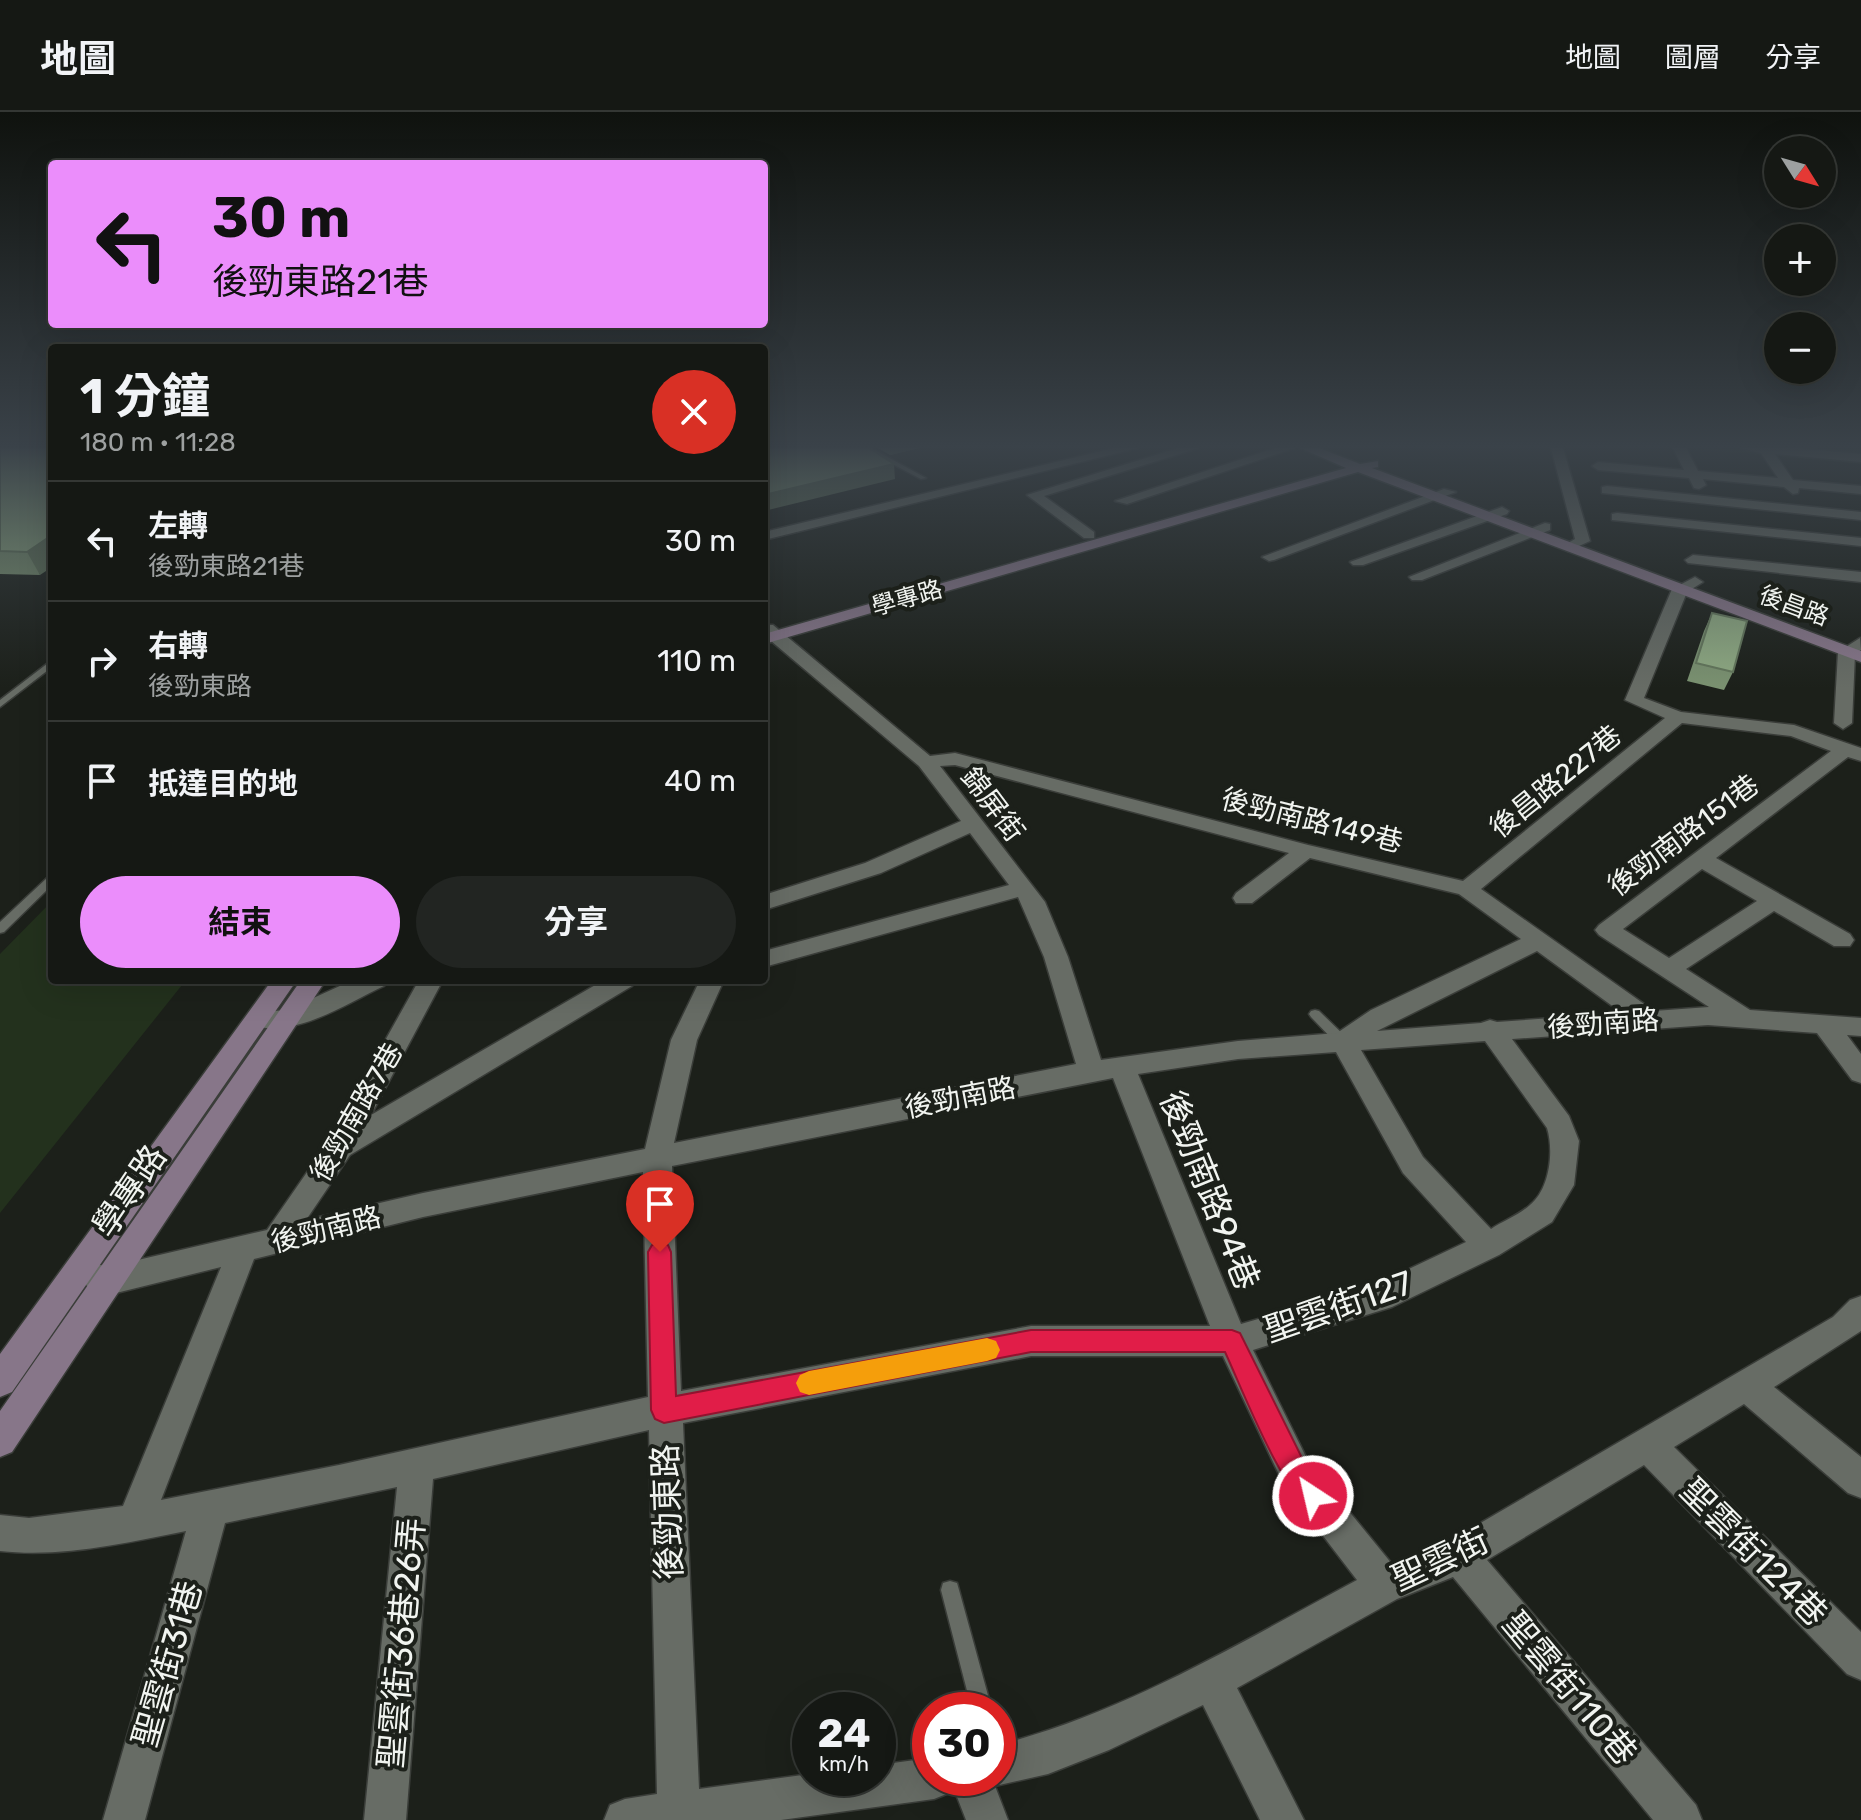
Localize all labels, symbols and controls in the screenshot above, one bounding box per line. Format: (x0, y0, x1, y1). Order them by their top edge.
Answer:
text: 地圖 (40, 36, 116, 82)
text: 地圖 (1565, 41, 1621, 74)
text: 圖層 (1665, 41, 1721, 74)
text: 分享 (1765, 41, 1821, 74)
north arrow (1764, 136, 1836, 208)
map controls (1764, 136, 1836, 384)
text: 30 m (212, 185, 350, 251)
icon: left (80, 192, 184, 296)
button: + (1764, 224, 1836, 296)
text: 後勁東路21巷 (212, 260, 429, 303)
button: − (1764, 312, 1836, 384)
text: 1 分鐘 (80, 368, 210, 425)
button: close (652, 370, 736, 454)
text: 180 m · 11:28 (80, 427, 236, 458)
text: 左轉 (148, 508, 208, 544)
icon: left (80, 519, 124, 563)
text: 30 m (665, 523, 736, 559)
text: 後勁東路21巷 (148, 551, 304, 582)
street label: 學專路 (869, 575, 945, 621)
street label: 後昌路 (1755, 581, 1833, 631)
text: 右轉 (148, 628, 208, 664)
icon: right (80, 639, 124, 683)
text: 110 m (657, 643, 736, 679)
text: 後勁東路 (148, 671, 252, 702)
street label: 後昌路227巷 (1483, 718, 1628, 844)
icon: arrive (80, 759, 124, 803)
street label: 錦屏街 (954, 761, 1031, 848)
text: 40 m (664, 763, 736, 799)
text: 抵達目的地 (148, 766, 298, 802)
street label: 後勁南路151巷 (1601, 768, 1765, 903)
street label: 後勁南路149巷 (1218, 782, 1406, 859)
button: 結束 (80, 876, 400, 968)
button: 分享 (416, 876, 736, 968)
street label: 後勁南路 (1546, 1003, 1660, 1044)
street label: 後勁南路7巷 (304, 1037, 409, 1187)
street label: 後勁南路 (902, 1071, 1018, 1124)
street label: 後勁南路94巷 (1151, 1085, 1268, 1296)
street label: 學專路 (84, 1138, 175, 1245)
pin (626, 1170, 694, 1252)
icon: arrive (638, 1182, 682, 1226)
street label: 後勁南路 (268, 1200, 384, 1259)
street label: 聖雲街127 (1259, 1262, 1418, 1351)
street label: 後勁東路 (645, 1443, 690, 1581)
position arrow (1271, 1454, 1355, 1538)
street label: 聖雲街124巷 (1672, 1470, 1836, 1634)
street label: 聖雲街36巷26弄 (370, 1516, 433, 1770)
street label: 聖雲街 (1385, 1519, 1495, 1600)
street label: 聖雲街31巷 (124, 1577, 211, 1752)
street label: 聖雲街110巷 (1494, 1604, 1645, 1773)
speed limit sign: 30 (912, 1692, 1016, 1796)
text: 24 (817, 1710, 871, 1757)
text: km/h (819, 1752, 869, 1776)

